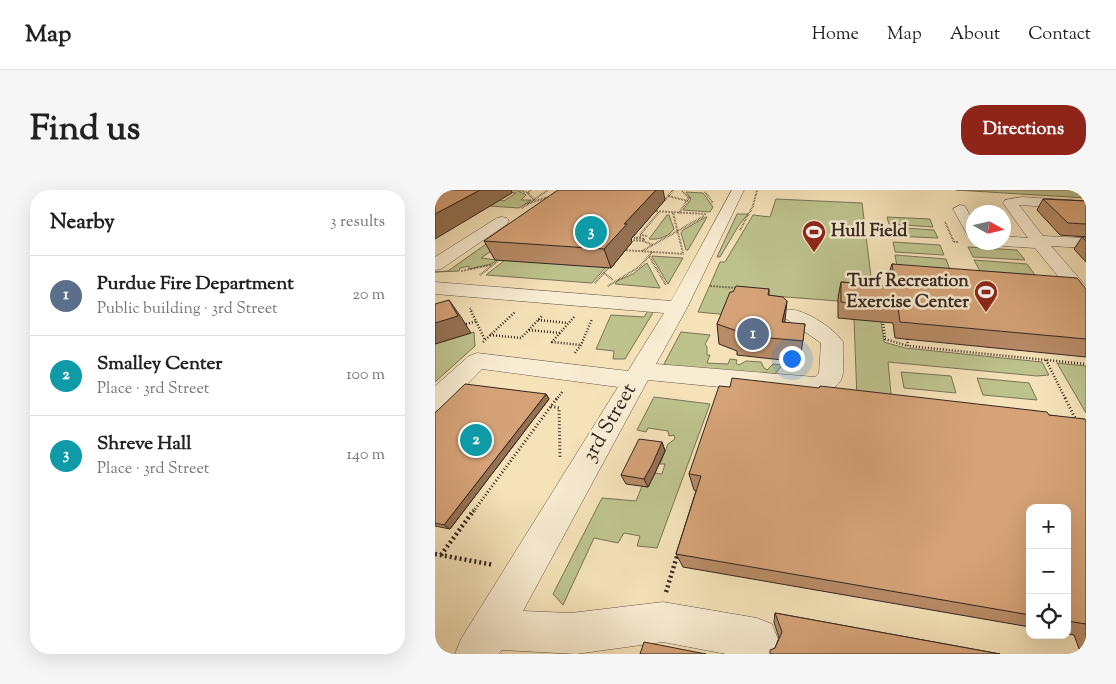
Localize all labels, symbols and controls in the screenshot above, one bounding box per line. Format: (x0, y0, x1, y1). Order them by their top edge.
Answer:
text: Map (25, 18, 71, 52)
text: Home (812, 22, 859, 48)
text: Map (887, 22, 922, 48)
text: About (950, 22, 1000, 48)
text: Contact (1028, 22, 1091, 48)
text: Find us (30, 105, 140, 156)
button: Directions (961, 105, 1086, 155)
north arrow (966, 205, 1011, 250)
text: Nearby (50, 208, 115, 238)
text: 3 results (330, 211, 385, 234)
pin: 3 (575, 213, 607, 251)
sports icon: Hull Field (801, 219, 827, 253)
place label: Hull Field (831, 219, 908, 245)
place label: Turf Recreation Exercise Center (847, 269, 969, 316)
text: Purdue Fire Department (97, 271, 294, 298)
sports icon: Turf Recreation Exercise Center (973, 279, 999, 313)
text: 1 (63, 284, 69, 307)
text: 20 m (352, 284, 385, 307)
text: Public building · 3rd Street (97, 298, 278, 321)
pin: 1 (737, 315, 769, 353)
your location (779, 346, 805, 372)
text: Smalley Center (97, 351, 222, 378)
text: 2 (62, 364, 70, 387)
text: 100 m (346, 364, 385, 387)
text: Place · 3rd Street (97, 378, 209, 401)
street label: 3rd Street (575, 378, 645, 468)
pin: 2 (460, 421, 492, 459)
text: Shreve Hall (97, 431, 192, 458)
text: 3 (63, 444, 69, 467)
text: 140 m (347, 444, 385, 467)
text: Place · 3rd Street (97, 458, 209, 481)
map controls (1026, 504, 1071, 639)
button: + (1026, 504, 1071, 549)
button: − (1026, 549, 1071, 594)
button: locate (1026, 594, 1071, 639)

